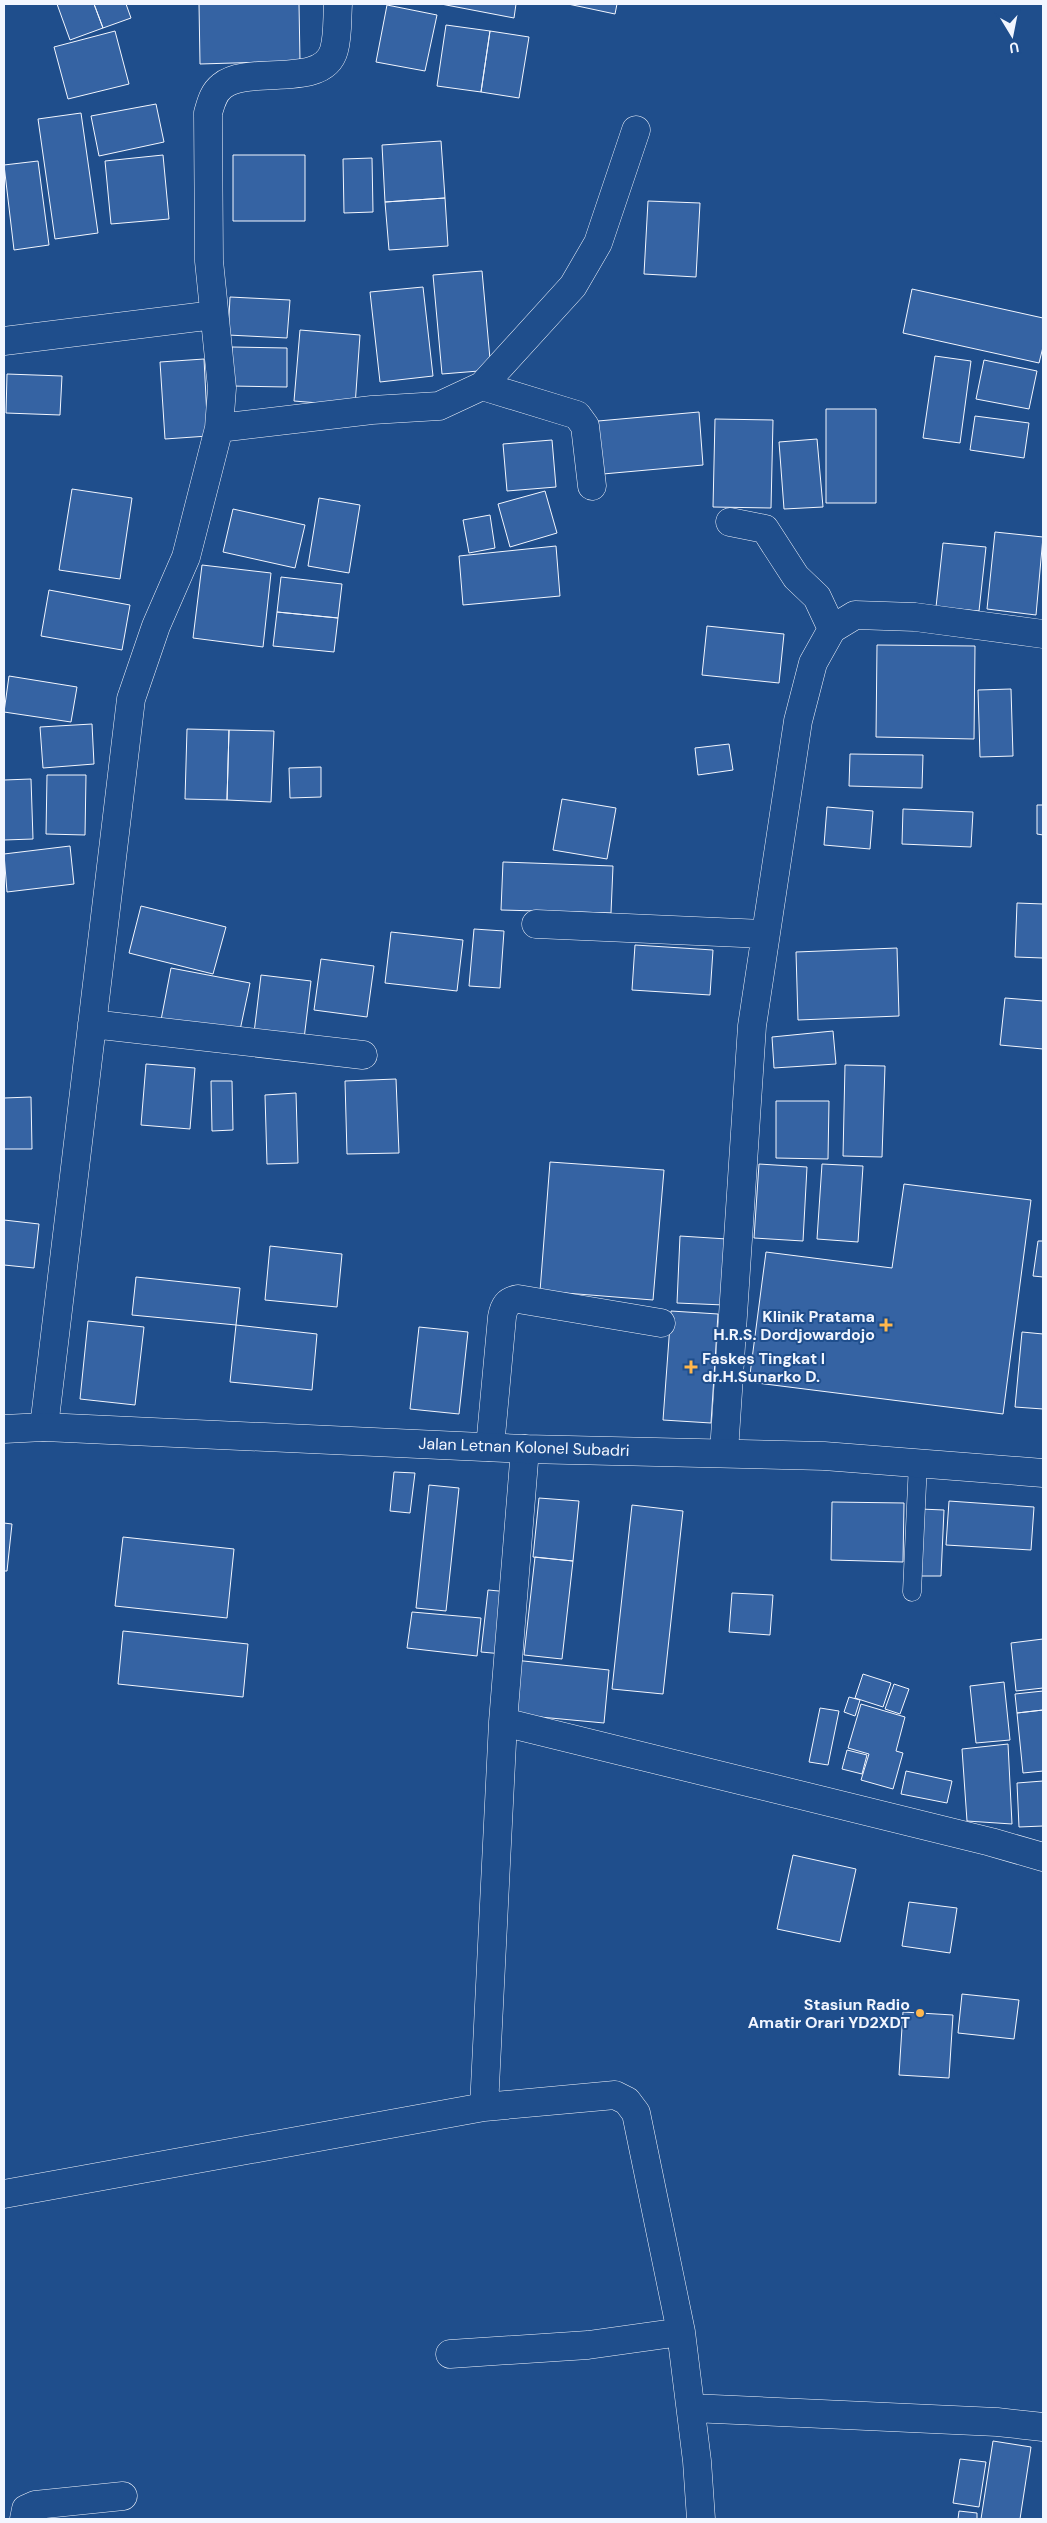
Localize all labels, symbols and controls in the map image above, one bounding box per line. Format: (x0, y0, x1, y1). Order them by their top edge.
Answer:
north arrow (987, 10, 1037, 60)
text: U (1008, 38, 1021, 57)
place label: Klinik Pratama H.R.S. Dordjowardojo (713, 1306, 875, 1345)
marker: Klinik Pratama H.R.S. Dordjowardojo (879, 1318, 893, 1332)
place label: Faskes Tingkat I dr.H.Sunarko D. (702, 1348, 825, 1387)
marker: Faskes Tingkat I dr.H.Sunarko D. (684, 1360, 698, 1374)
street label: Jalan Letnan Kolonel Subadri (418, 1433, 630, 1461)
place label: Stasiun Radio Amatir Orari YD2XDT (748, 1994, 910, 2033)
marker: Stasiun Radio Amatir Orari YD2XDT (914, 2007, 926, 2019)

